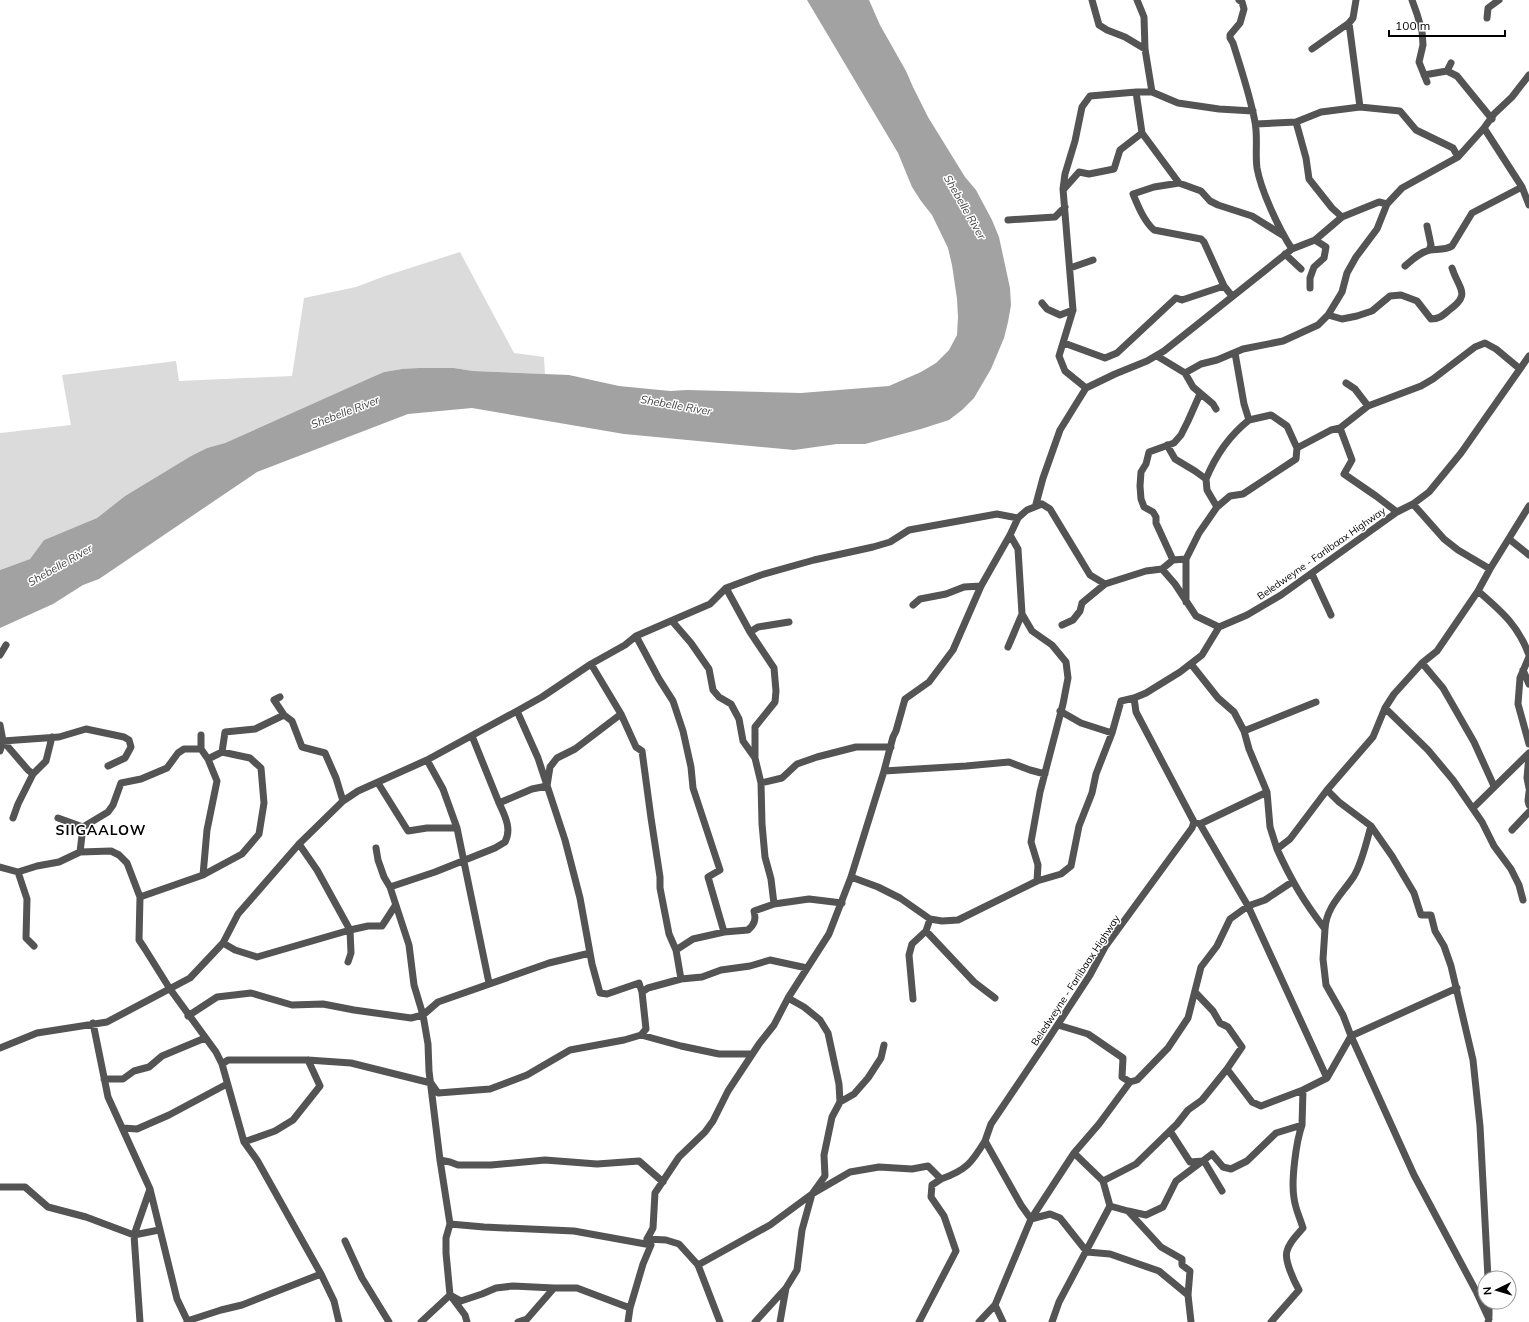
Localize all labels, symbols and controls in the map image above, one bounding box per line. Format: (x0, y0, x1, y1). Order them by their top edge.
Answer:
scale bar (1389, 12, 1505, 38)
text: 100 m (1395, 18, 1430, 33)
water label: Shebelle River (941, 172, 990, 243)
water label: Shebelle River (309, 392, 382, 431)
water label: Shebelle River (639, 392, 714, 418)
street label: Beledweyne - Farlibaax Highway (1255, 504, 1389, 603)
water label: Shebelle River (25, 540, 96, 589)
district label: SIIGAALOW (55, 821, 147, 839)
street label: Beledweyne - Farlibaax Highway (1028, 912, 1123, 1048)
north arrow (1477, 1270, 1517, 1310)
text: N (1480, 1286, 1494, 1296)

